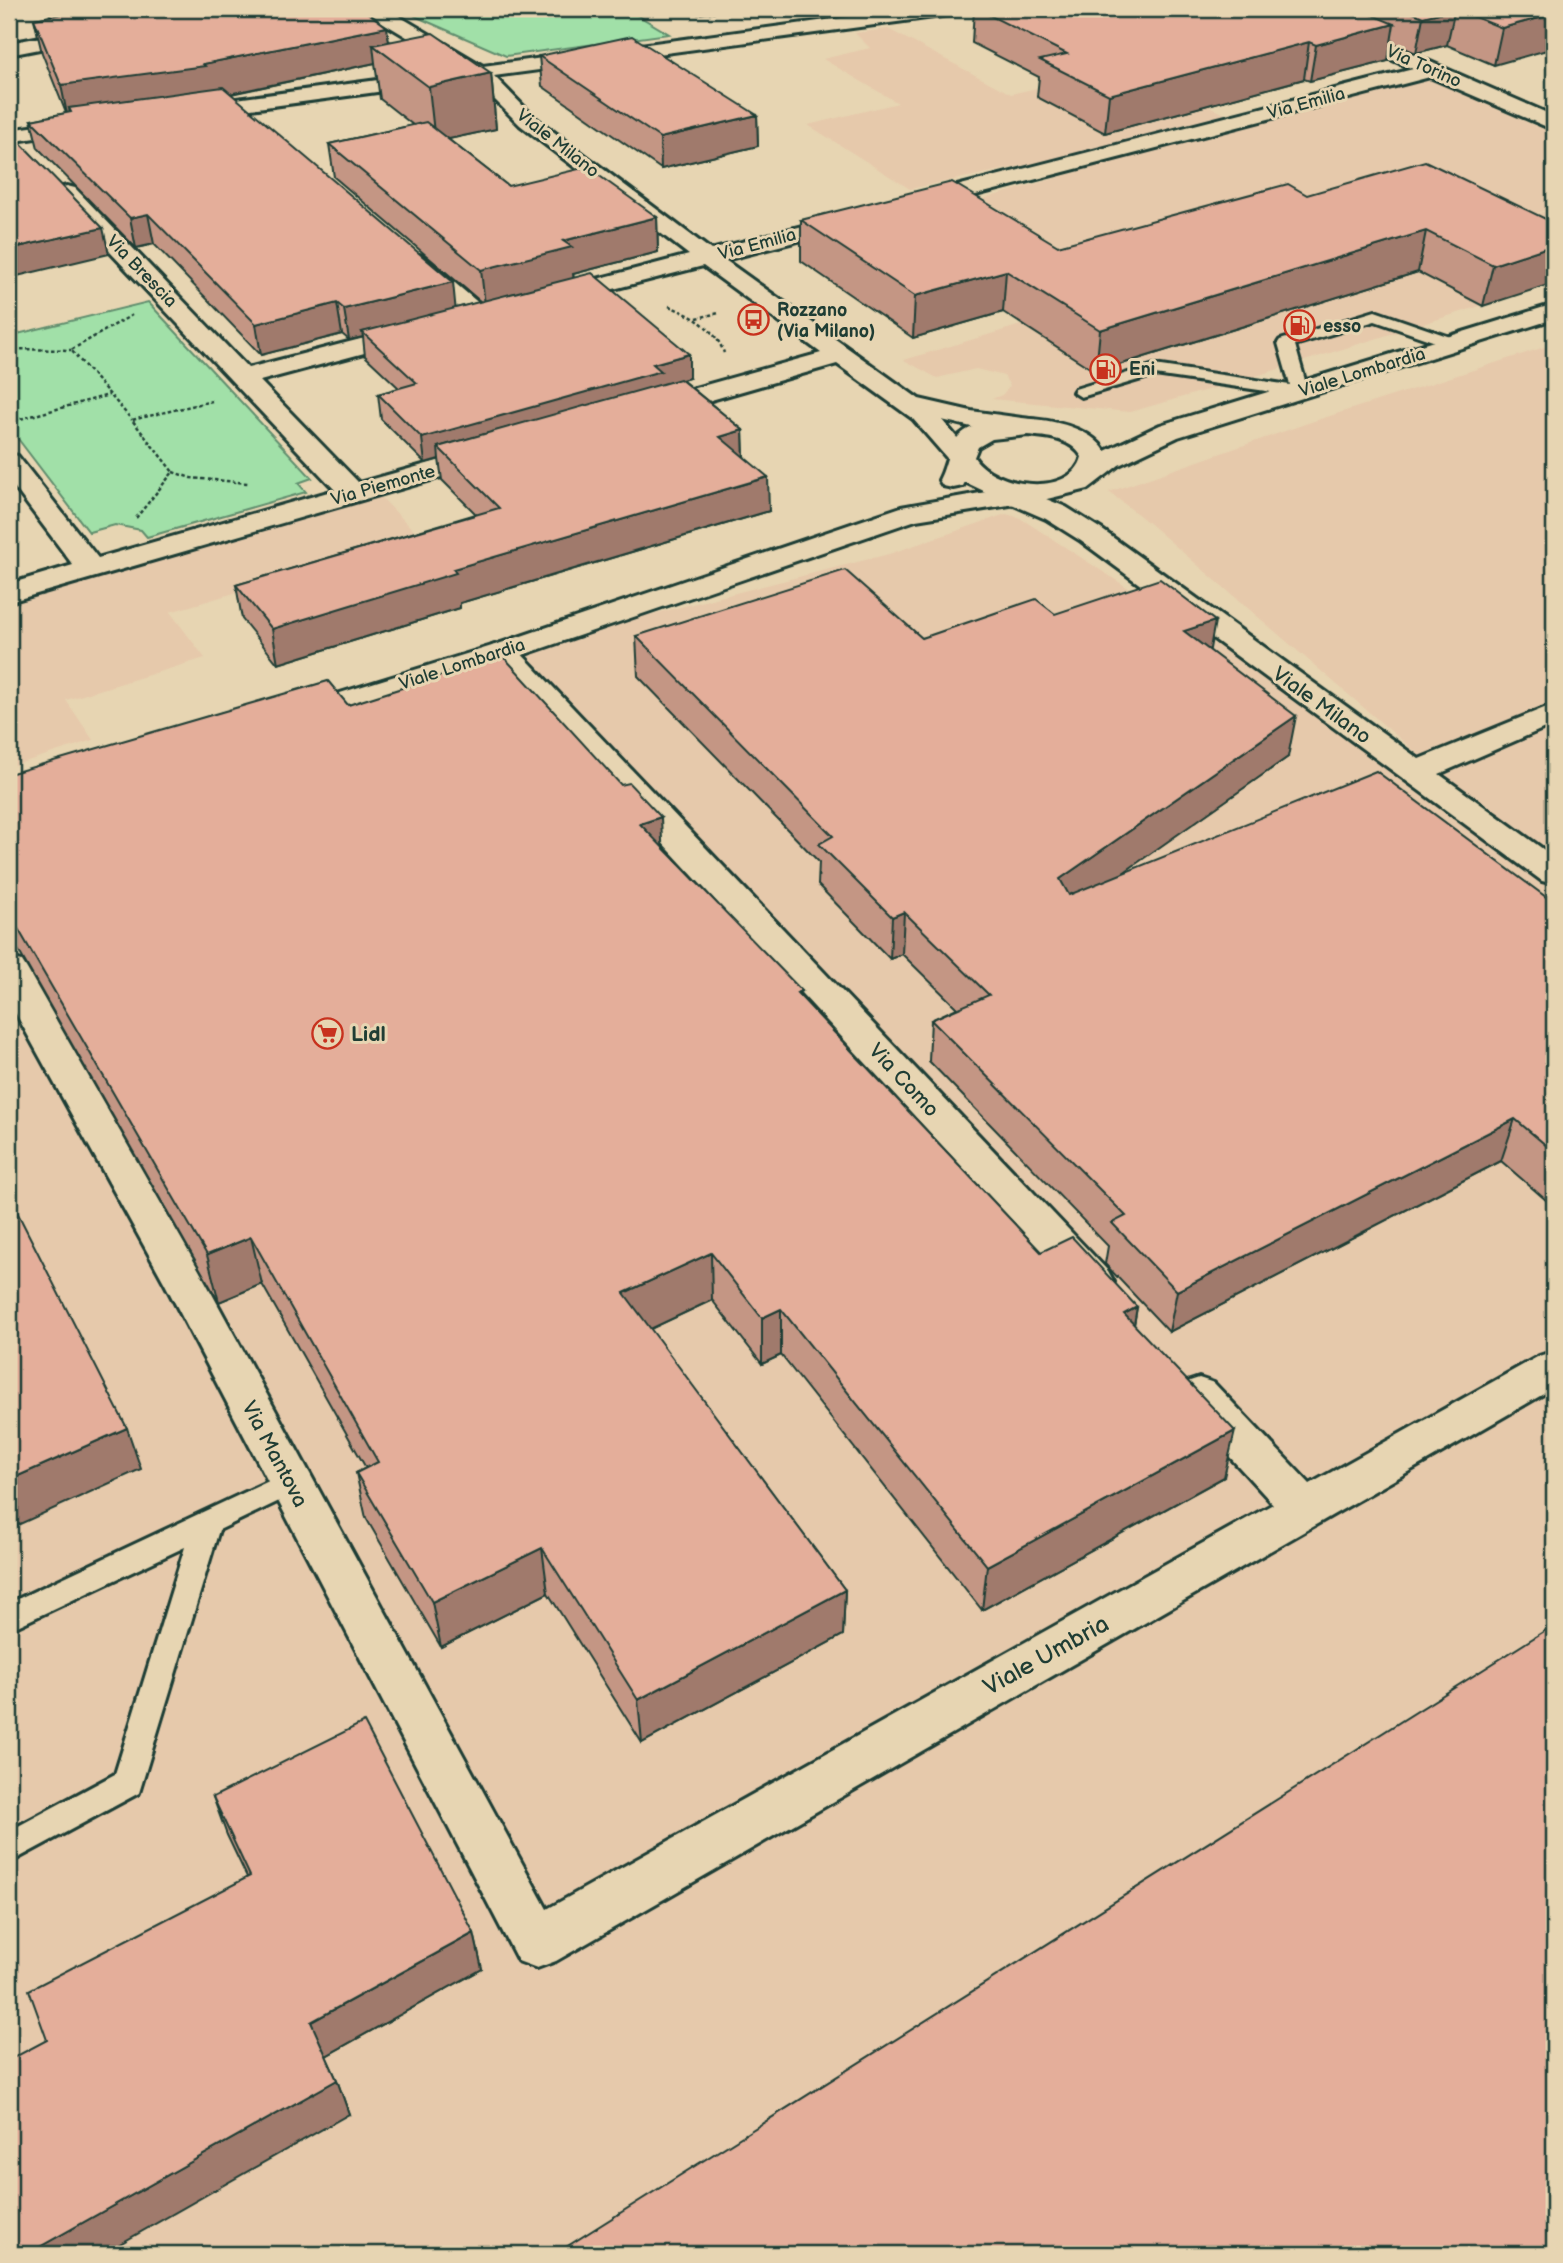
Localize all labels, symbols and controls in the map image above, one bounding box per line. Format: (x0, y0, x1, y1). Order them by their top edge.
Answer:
street label: Via Torino (1383, 41, 1465, 92)
street label: Via Emilia (1265, 83, 1347, 124)
street label: Viale Milano (512, 105, 603, 182)
street label: Via Emilia (716, 224, 798, 265)
street label: Via Brescia (102, 231, 181, 312)
place label: Rozzano (Via Milano) (777, 300, 875, 342)
bus stop icon: Rozzano (Via Milano) (737, 303, 771, 337)
fuel station icon: esso (1283, 309, 1317, 343)
place label: esso (1323, 316, 1361, 337)
street label: Viale Lombardia (1296, 343, 1428, 402)
fuel station icon: Eni (1089, 352, 1123, 386)
place label: Eni (1129, 359, 1155, 380)
street label: Via Piemonte (329, 460, 438, 510)
street label: Viale Lombardia (397, 634, 528, 695)
street label: Viale Milano (1268, 661, 1376, 750)
supermarket icon: Lidl (311, 1017, 345, 1051)
place label: Lidl (351, 1022, 386, 1047)
street label: Via Como (863, 1038, 944, 1122)
street label: Via Mantova (236, 1397, 313, 1512)
street label: Viale Umbria (978, 1609, 1114, 1702)

